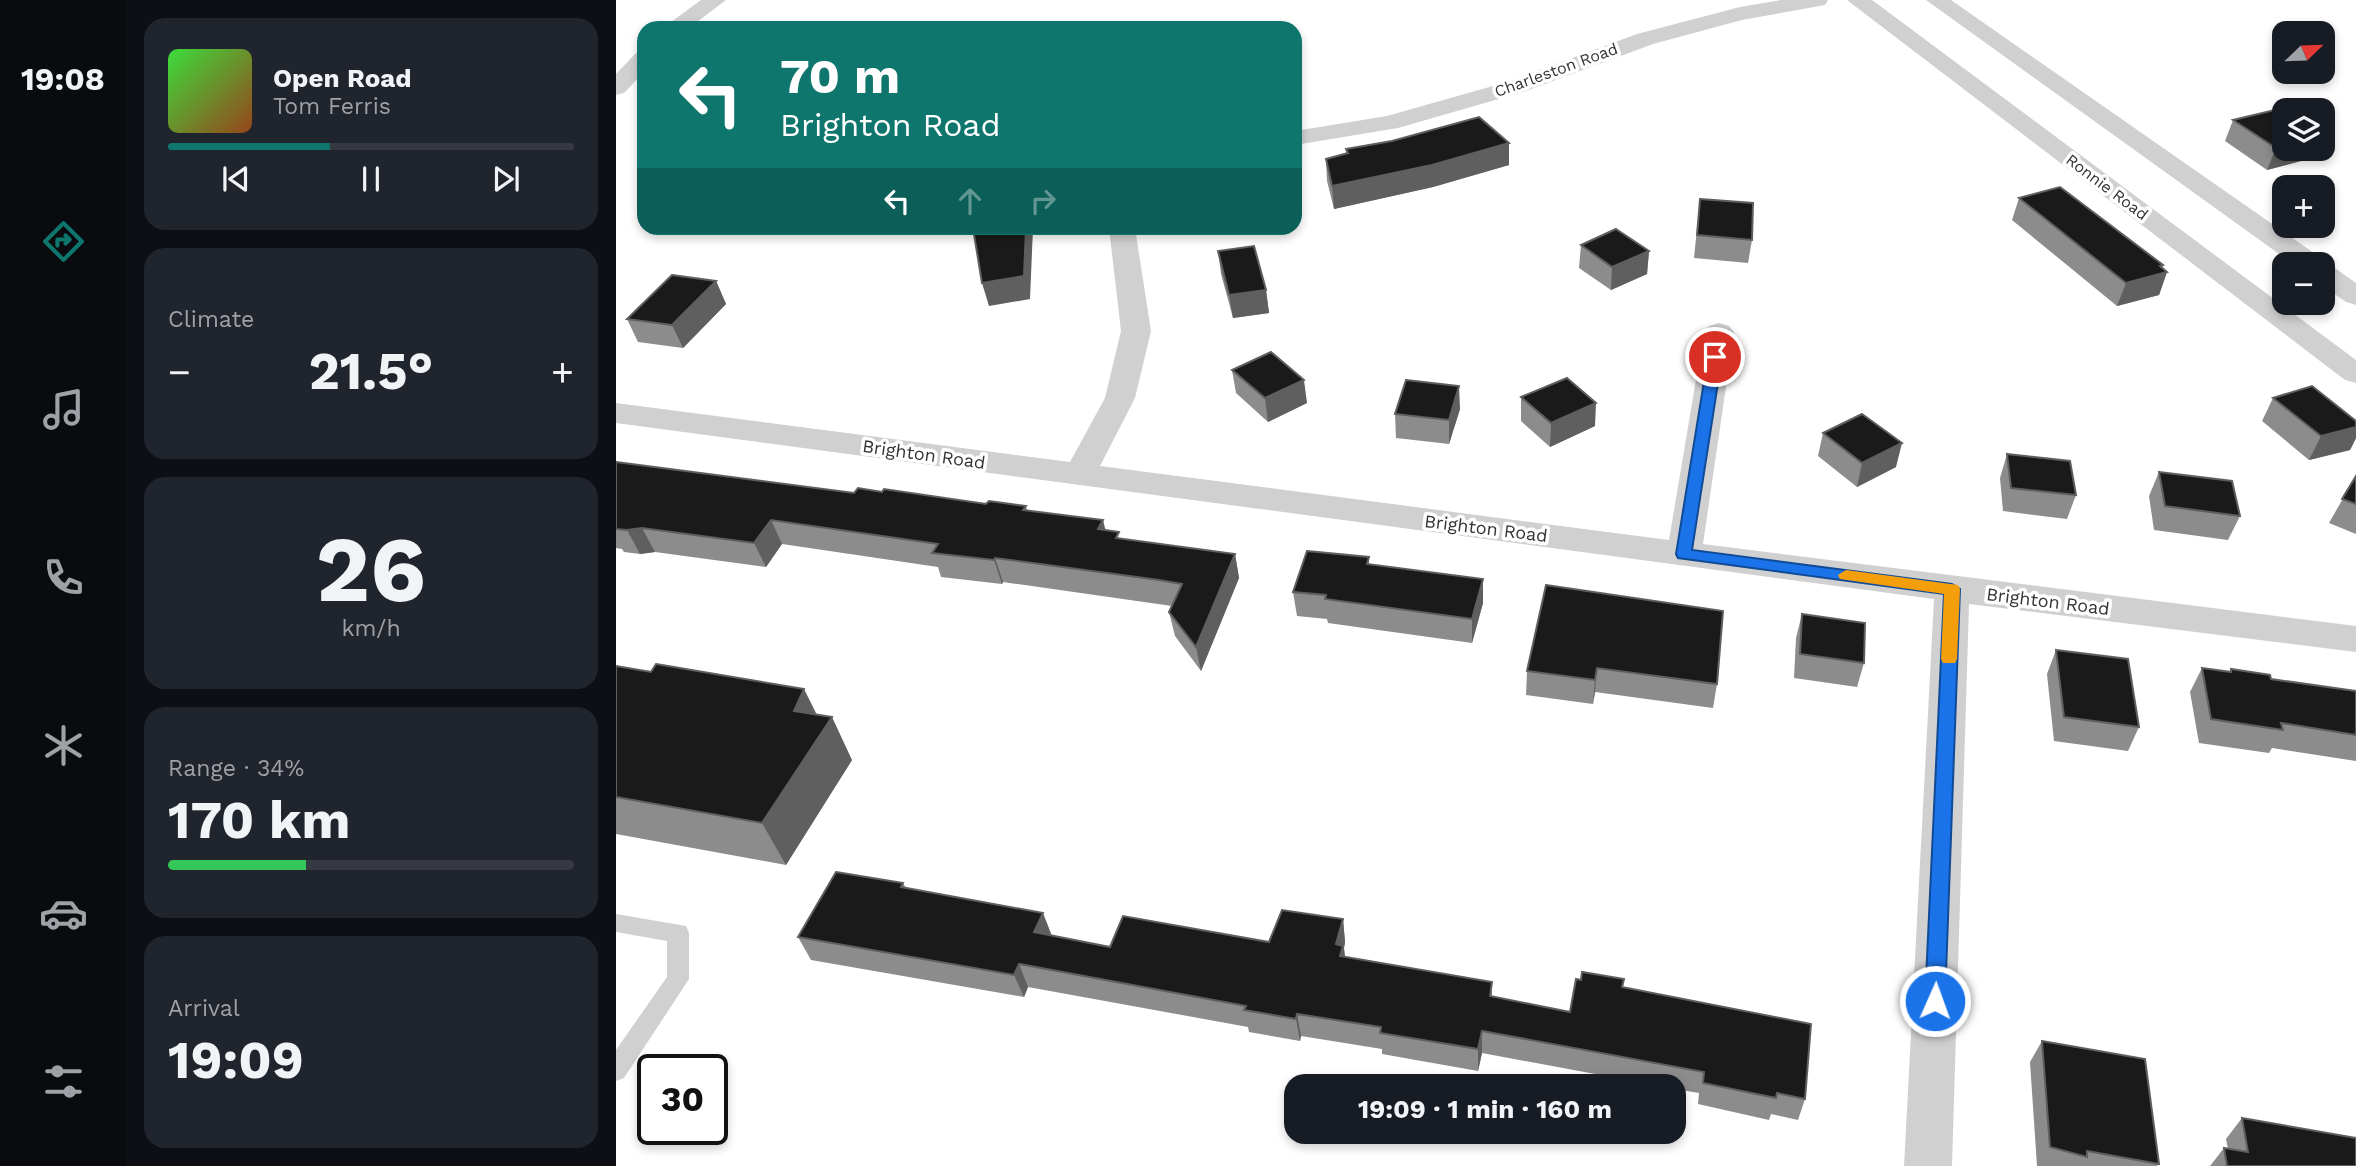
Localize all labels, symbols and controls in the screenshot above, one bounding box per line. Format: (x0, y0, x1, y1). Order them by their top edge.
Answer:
north arrow (2272, 21, 2334, 84)
map controls (2272, 21, 2335, 315)
street label: Charleston Road (1492, 39, 1620, 101)
text: 70 m (780, 47, 900, 105)
icon: left (665, 49, 756, 140)
text: 19:08 (21, 60, 105, 98)
text: Open Road (273, 63, 411, 93)
text: Tom Ferris (273, 93, 391, 120)
button: layers (2272, 98, 2335, 161)
text: Brighton Road (780, 106, 1001, 144)
street label: Ronnie Road (2062, 150, 2152, 224)
icon: previous (217, 160, 255, 198)
icon: pause (352, 160, 390, 198)
icon: next (487, 160, 525, 198)
button: + (2272, 175, 2335, 238)
icon: left (878, 182, 916, 220)
icon: ahead (951, 182, 989, 220)
icon: right (1024, 182, 1062, 220)
icon: directions (39, 217, 88, 266)
button: − (2272, 252, 2335, 315)
text: Climate (168, 306, 254, 333)
pin (1685, 327, 1745, 387)
icon: arrive (1696, 338, 1734, 376)
text: 21.5° (309, 341, 433, 402)
text: − (168, 350, 191, 394)
text: + (551, 350, 574, 394)
icon: music (39, 385, 88, 434)
street label: Brighton Road (861, 435, 987, 473)
street label: Brighton Road (1423, 510, 1549, 546)
text: 26 (316, 516, 426, 623)
icon: phone (39, 553, 88, 602)
street label: Brighton Road (1985, 583, 2111, 619)
text: km/h (341, 615, 401, 642)
icon: climate (39, 721, 88, 770)
text: Range · 34% (168, 755, 304, 782)
text: 170 km (168, 790, 350, 851)
icon: car (39, 889, 88, 938)
position arrow (1898, 964, 1972, 1038)
text: Arrival (168, 995, 240, 1022)
text: 19:09 (168, 1030, 304, 1091)
speed limit sign: 30 (637, 1054, 728, 1145)
icon: filters (39, 1057, 88, 1106)
text: 19:09 · 1 min · 160 m (1358, 1094, 1612, 1124)

